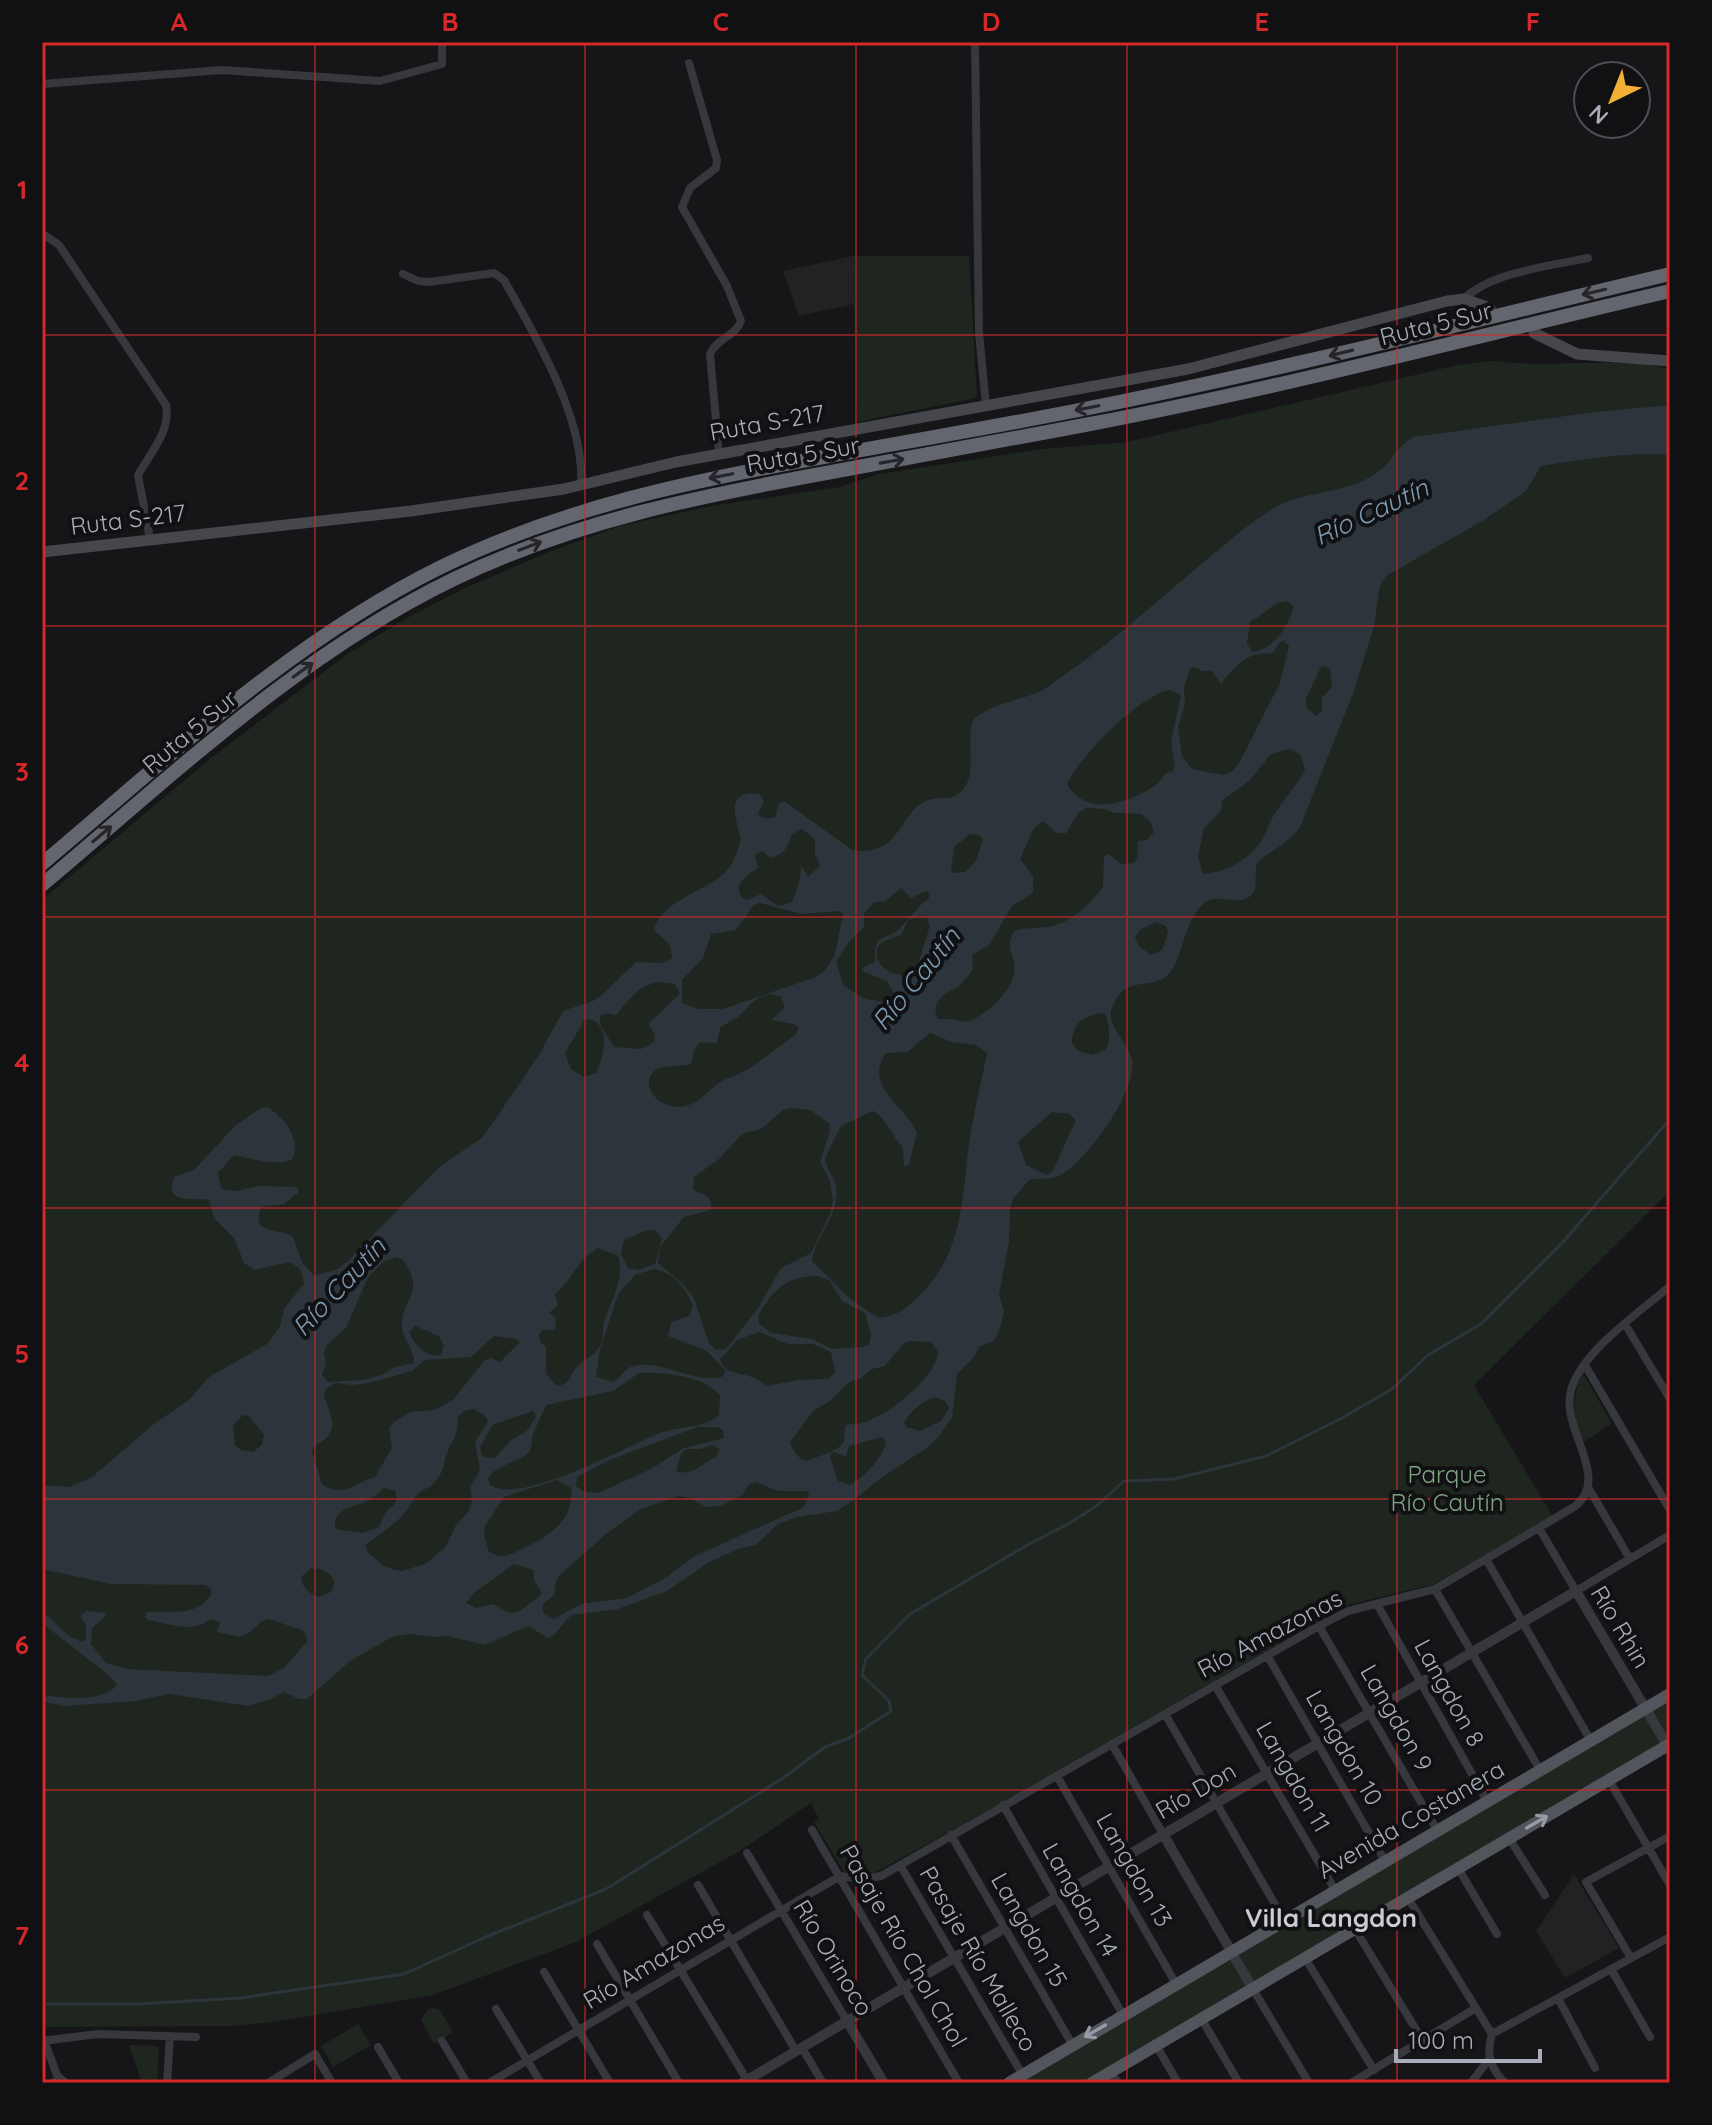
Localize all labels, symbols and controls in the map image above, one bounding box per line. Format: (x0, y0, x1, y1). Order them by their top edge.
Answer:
text: A (171, 5, 188, 38)
text: B (441, 5, 459, 38)
text: C (713, 5, 729, 38)
text: D (982, 5, 1000, 38)
text: E (1255, 5, 1269, 38)
text: F (1526, 5, 1540, 38)
north arrow (1572, 60, 1652, 140)
text: N (1583, 99, 1614, 130)
text: 1 (17, 173, 27, 206)
one-way arrow (1582, 286, 1607, 301)
street label: Ruta 5 Sur (1376, 295, 1495, 351)
one-way arrow (1329, 346, 1355, 361)
street label: Ruta S-217 (707, 397, 827, 447)
one-way arrow (1075, 402, 1101, 417)
street label: Ruta 5 Sur (744, 429, 862, 479)
one-way arrow (879, 452, 904, 467)
text: 2 (15, 464, 29, 497)
one-way arrow (709, 469, 735, 484)
water label: Río Cautín (1308, 470, 1434, 552)
street label: Ruta S-217 (68, 497, 187, 541)
one-way arrow (518, 538, 542, 552)
one-way arrow (292, 662, 313, 679)
street label: Ruta 5 Sur (136, 683, 243, 780)
text: 3 (15, 755, 29, 788)
one-way arrow (91, 826, 111, 844)
water label: Río Cautín (864, 920, 968, 1037)
text: 4 (14, 1046, 30, 1079)
water label: Río Cautín (285, 1230, 393, 1343)
text: 5 (15, 1337, 29, 1370)
park label: Parque Río Cautín (1390, 1459, 1504, 1517)
street label: Río Rhin (1585, 1580, 1657, 1673)
street label: Río Amazonas (1192, 1582, 1347, 1684)
text: 6 (15, 1628, 29, 1661)
street label: Langdon 8 (1408, 1634, 1492, 1751)
street label: Langdon 9 (1354, 1659, 1439, 1776)
street label: Langdon 10 (1300, 1684, 1390, 1811)
street label: Langdon 11 (1250, 1716, 1338, 1837)
street label: Avenida Costanera (1312, 1753, 1509, 1885)
street label: Río Don (1150, 1755, 1241, 1825)
street label: Langdon 13 (1090, 1807, 1180, 1932)
one-way arrow (1525, 1814, 1548, 1830)
street label: Langdon 14 (1036, 1837, 1125, 1962)
street label: Pasaje Río Chol Chol (834, 1839, 974, 2052)
street label: Pasaje Río Malleco (914, 1860, 1044, 2057)
street label: Langdon 15 (985, 1867, 1075, 1992)
street label: Río Orinoco (787, 1894, 880, 2021)
district label: Villa Langdon (1245, 1901, 1417, 1934)
street label: Río Amazonas (577, 1907, 730, 2015)
text: 7 (15, 1919, 29, 1952)
scale bar (1396, 2013, 1540, 2063)
one-way arrow (1084, 2024, 1108, 2039)
text: 100 m (1408, 2025, 1474, 2055)

